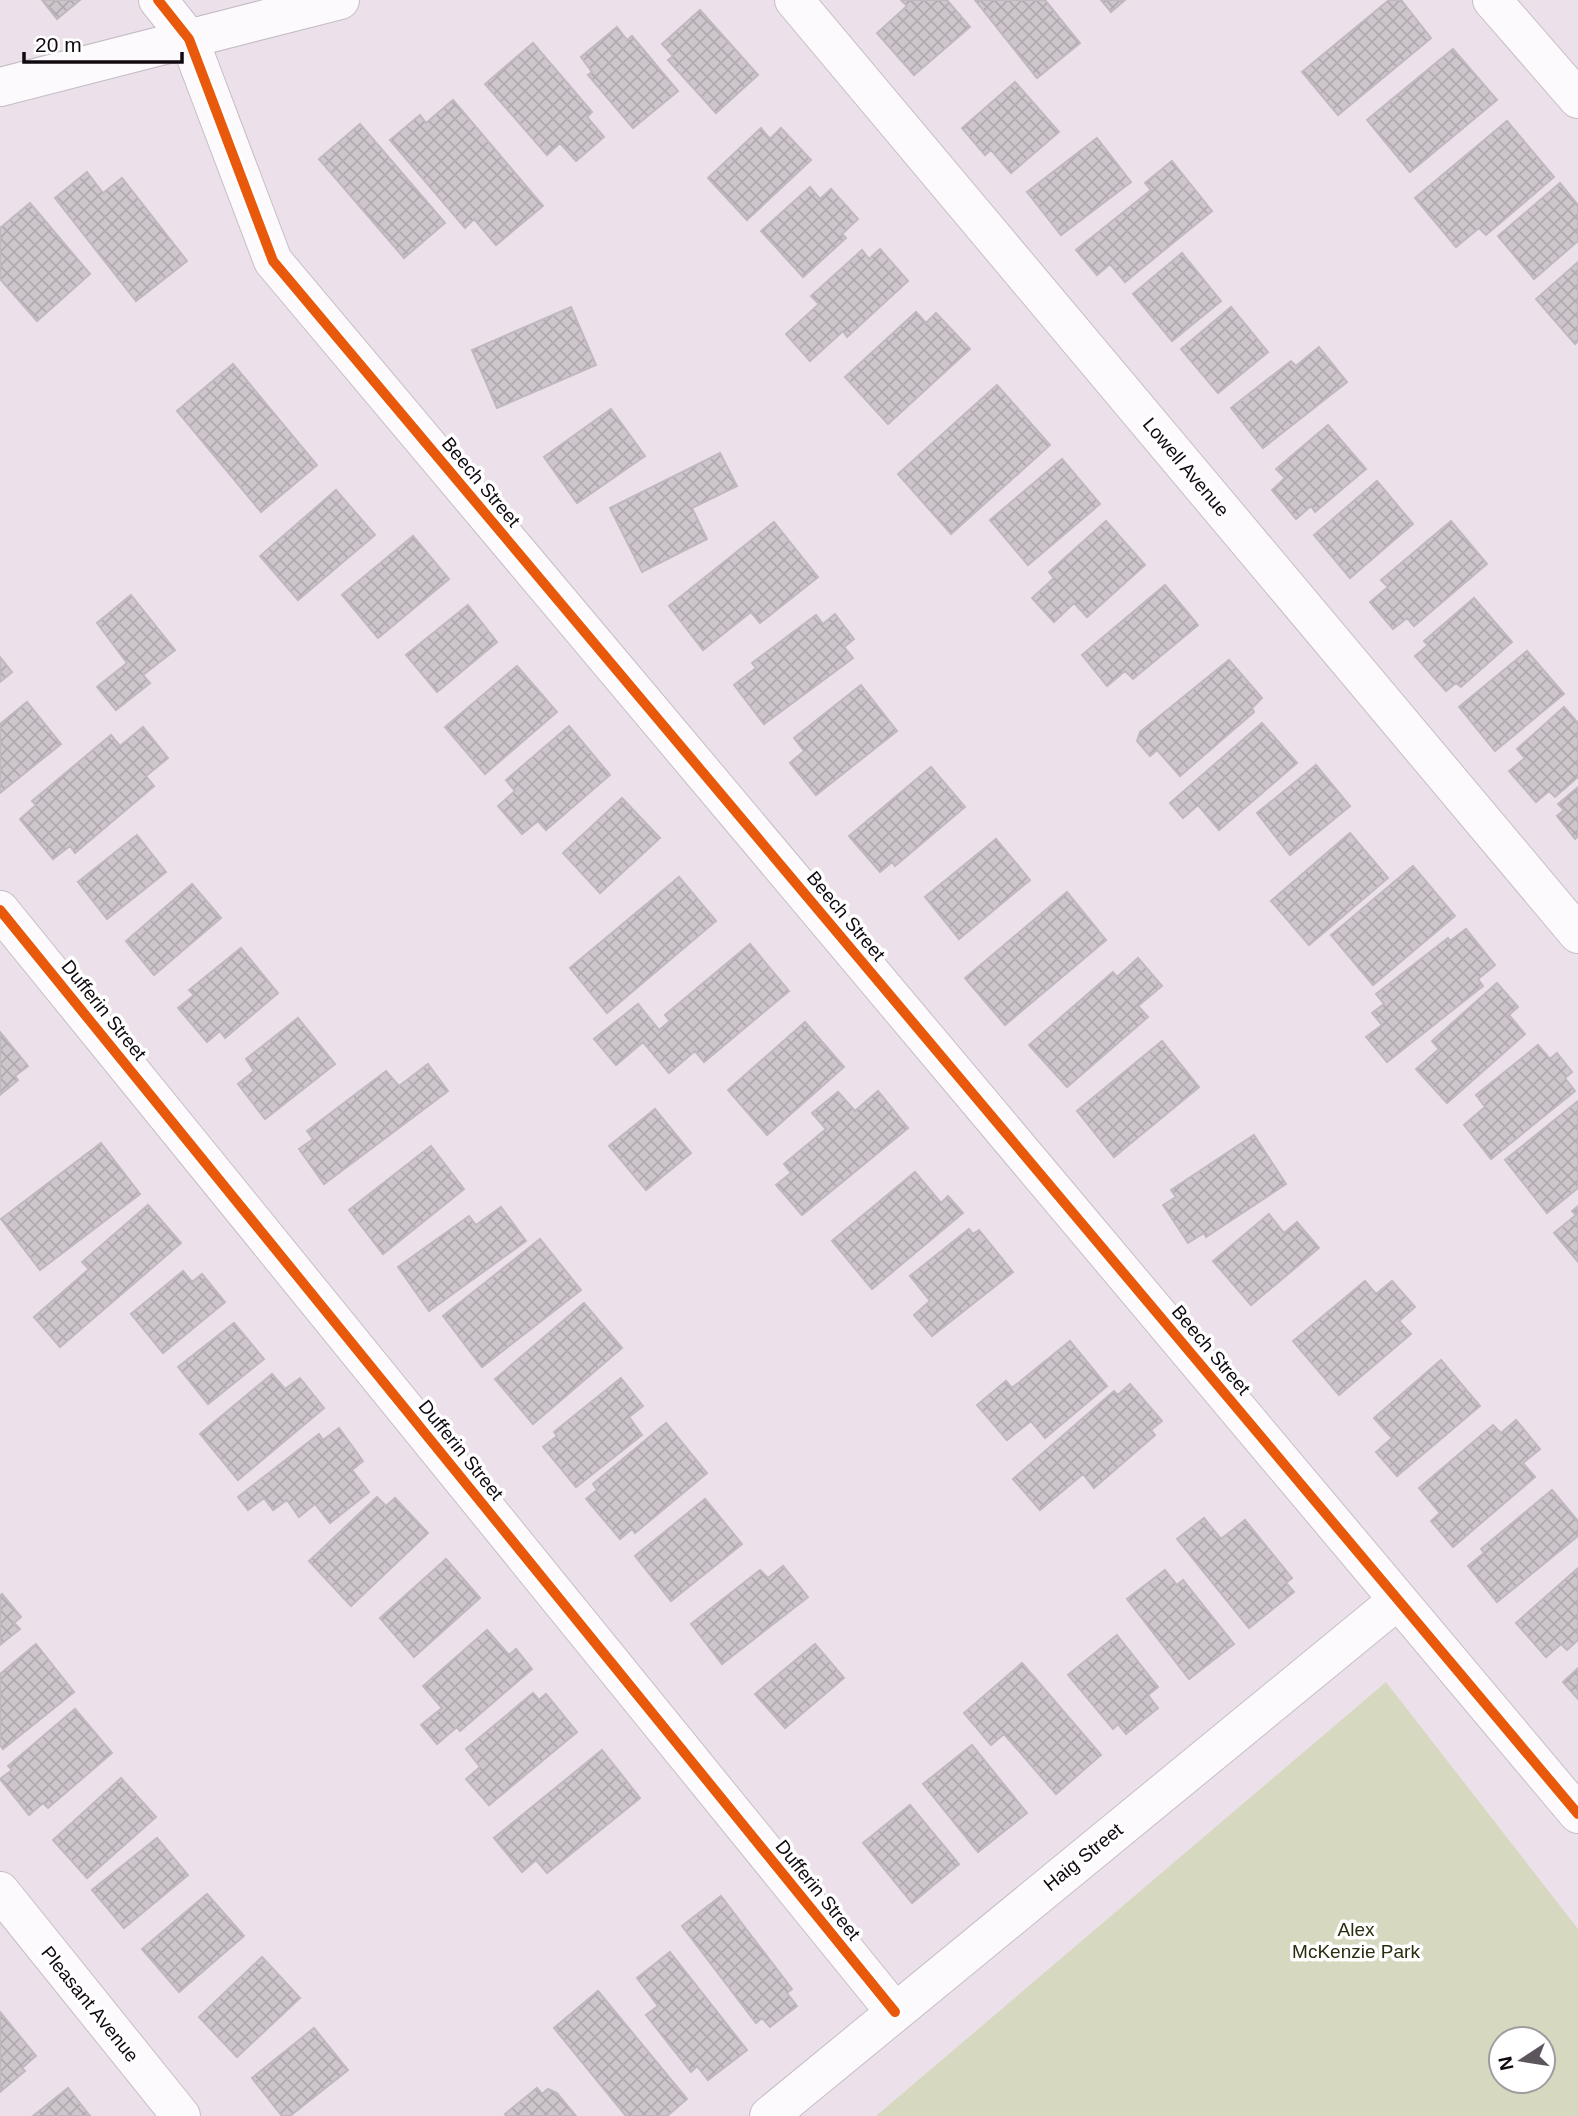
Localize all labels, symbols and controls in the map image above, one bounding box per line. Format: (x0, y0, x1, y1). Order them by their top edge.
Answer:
scale bar (24, 21, 182, 65)
text: 20 m (35, 33, 82, 56)
street label: Lowell Avenue (1139, 413, 1233, 521)
street label: Beech Street (438, 433, 525, 531)
street label: Beech Street (803, 867, 890, 965)
street label: Dufferin Street (57, 956, 151, 1065)
street label: Beech Street (1168, 1301, 1255, 1399)
street label: Dufferin Street (414, 1396, 508, 1505)
street label: Haig Street (1039, 1818, 1127, 1895)
street label: Dufferin Street (771, 1836, 865, 1945)
park label: Alex McKenzie Park (1292, 1919, 1420, 1962)
street label: Pleasant Avenue (37, 1942, 143, 2066)
north arrow (1487, 2025, 1557, 2095)
text: N (1494, 2055, 1518, 2072)

